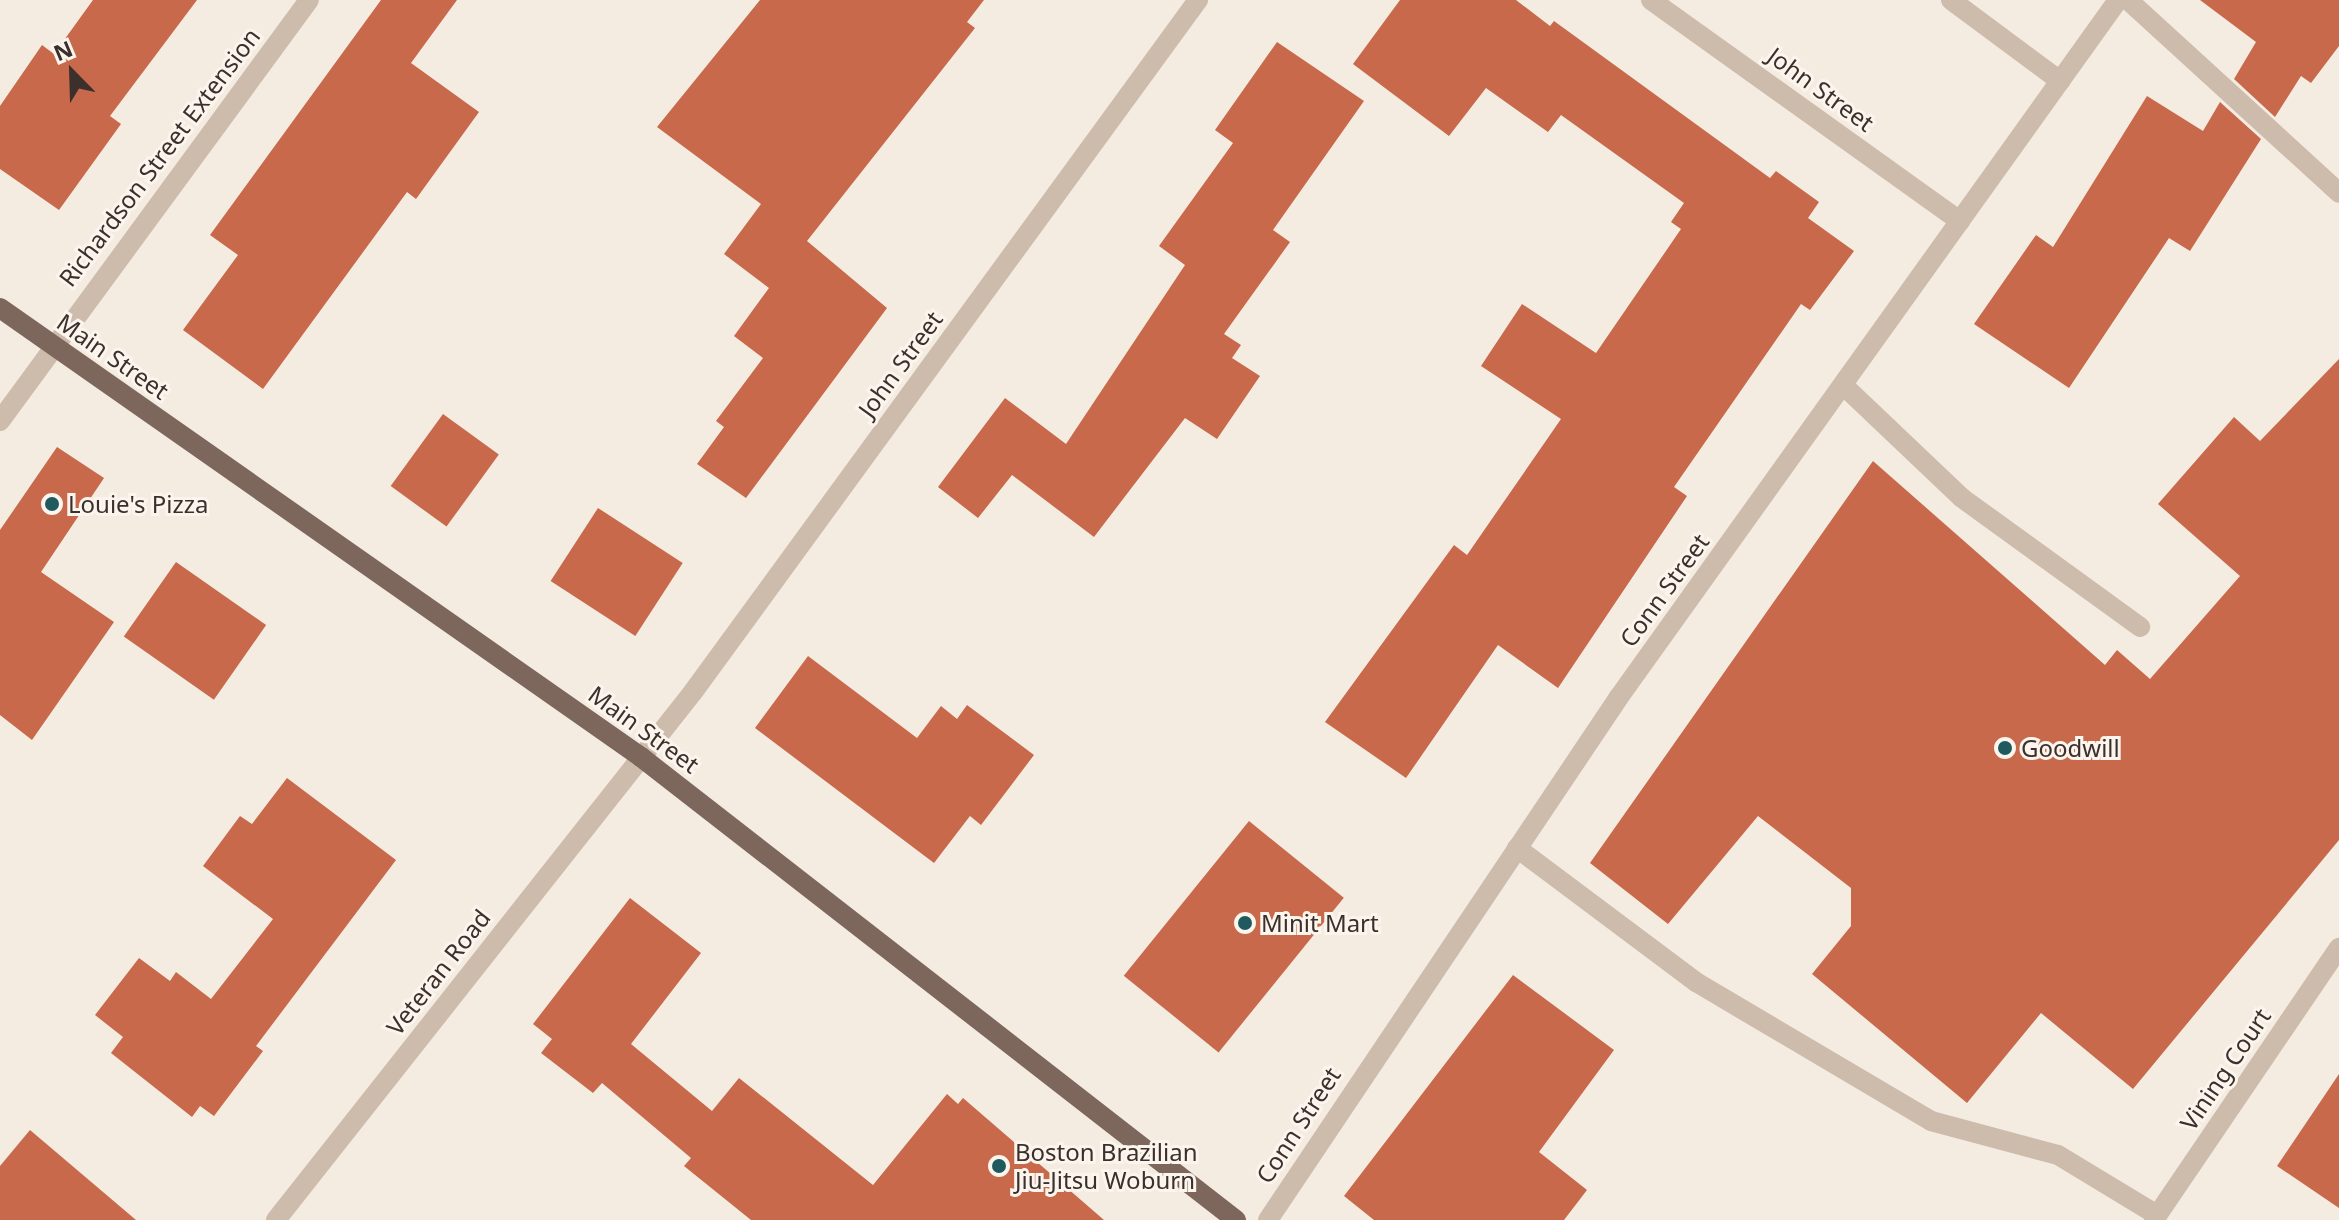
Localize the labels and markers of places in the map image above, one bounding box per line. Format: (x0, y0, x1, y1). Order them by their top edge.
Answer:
place label: Louie's Pizza (68, 490, 209, 518)
marker: Louie's Pizza (43, 495, 61, 513)
place label: Goodwill (2021, 734, 2120, 762)
marker: Goodwill (1996, 739, 2014, 757)
place label: Minit Mart (1261, 909, 1379, 937)
marker: Minit Mart (1236, 914, 1254, 932)
place label: Boston Brazilian Jiu-Jitsu Woburn (1015, 1138, 1198, 1194)
marker: Boston Brazilian Jiu-Jitsu Woburn (990, 1157, 1008, 1175)

